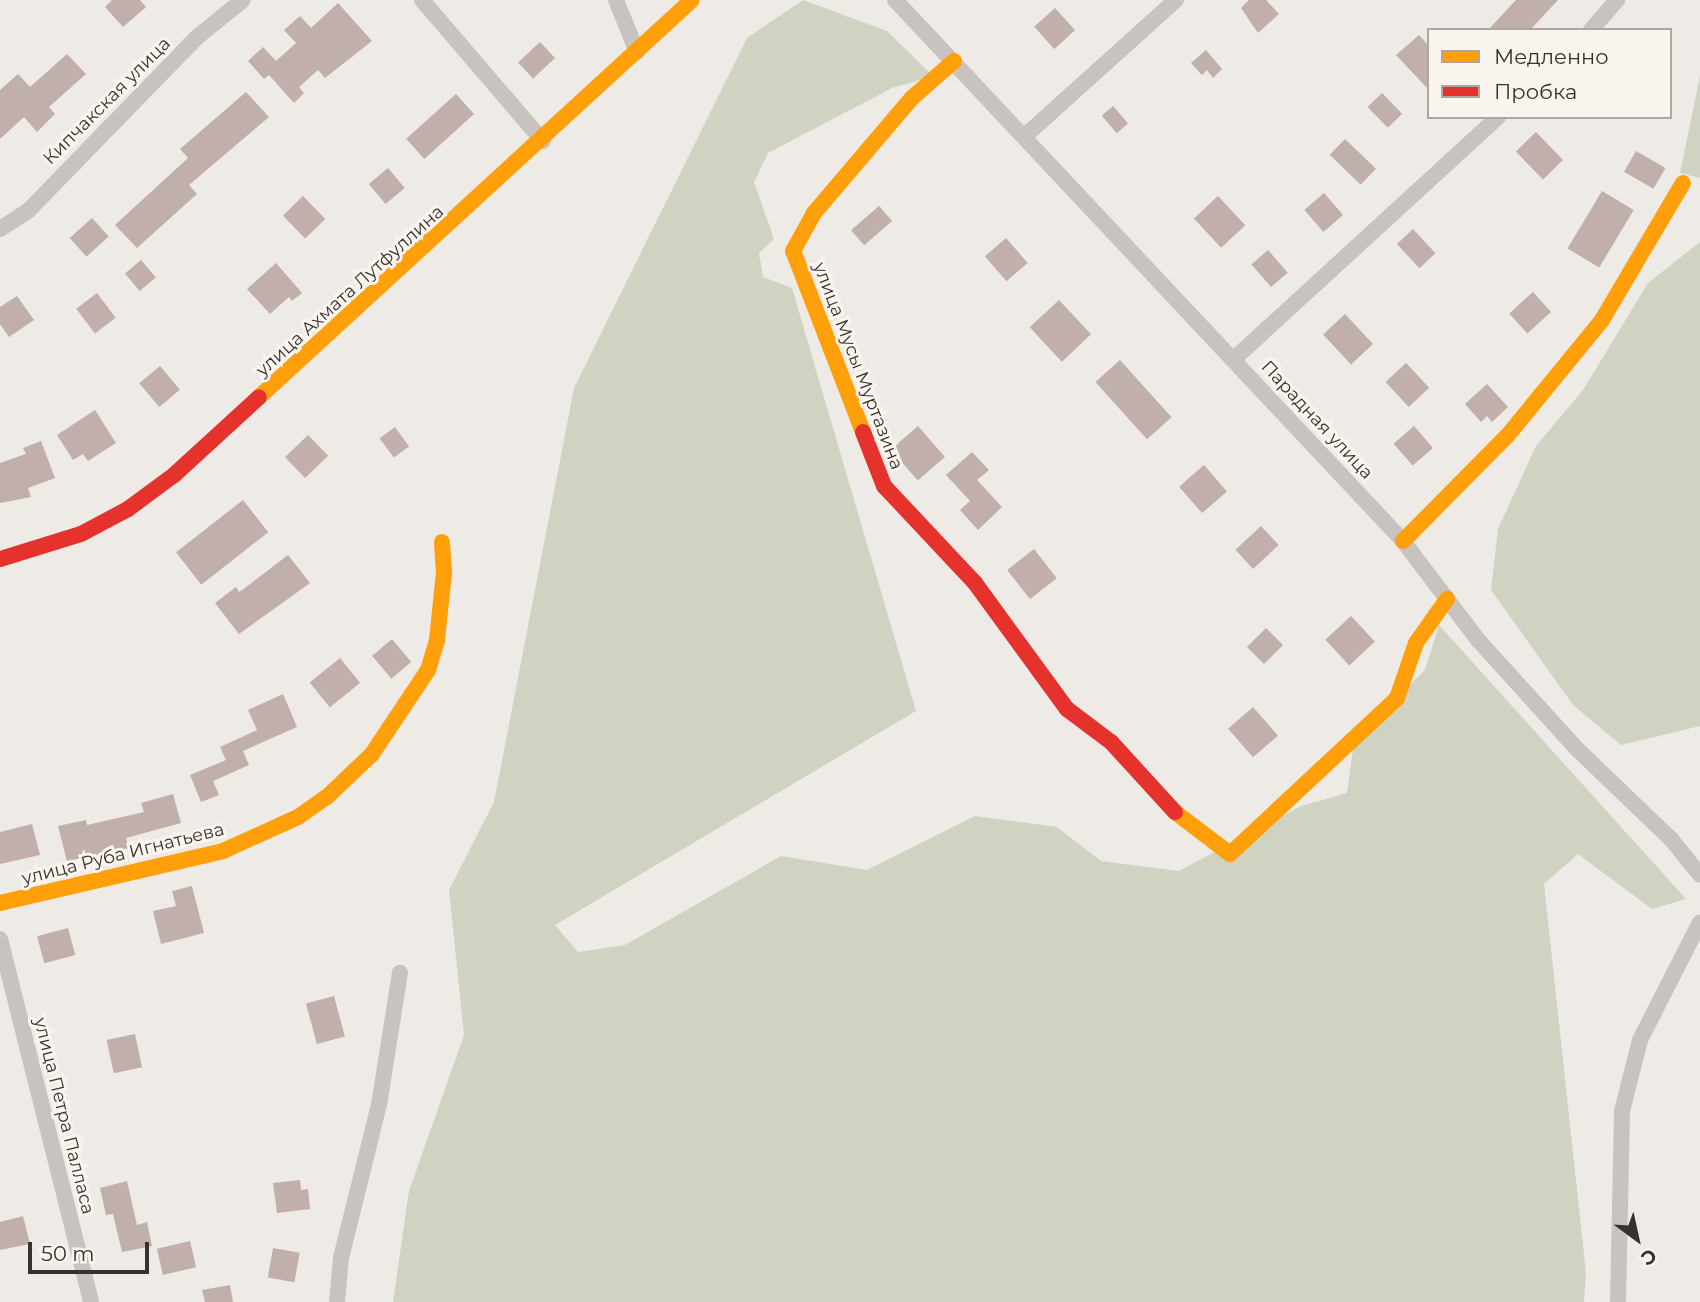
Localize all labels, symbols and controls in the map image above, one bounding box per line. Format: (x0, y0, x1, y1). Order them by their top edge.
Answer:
legend (1427, 28, 1672, 119)
street label: Кипчакская улица (39, 33, 175, 169)
text: Медленно (1494, 44, 1609, 69)
text: Пробка (1494, 79, 1577, 104)
street label: улица Ахмата Лутфуллина (252, 201, 448, 381)
street label: улица Мусы Муртазина (808, 259, 908, 473)
street label: Парадная улица (1256, 356, 1378, 484)
street label: улица Руба Игнатьева (20, 818, 226, 890)
street label: улица Петра Палласа (29, 1016, 99, 1216)
north arrow (1602, 1204, 1672, 1274)
scale bar (32, 1228, 152, 1272)
text: 50 m (41, 1241, 95, 1266)
text: С (1637, 1244, 1661, 1270)

